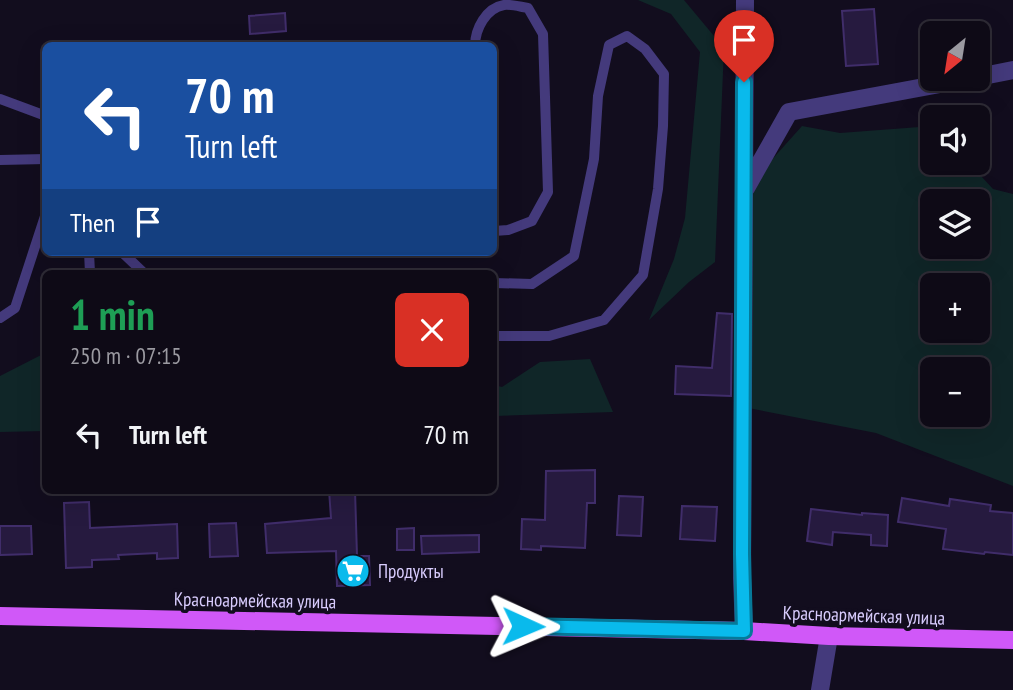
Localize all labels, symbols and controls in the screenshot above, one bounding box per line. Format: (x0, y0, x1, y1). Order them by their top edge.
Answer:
pin (714, 10, 774, 82)
icon: arrive (725, 21, 763, 59)
north arrow (920, 21, 990, 91)
map controls (920, 21, 990, 427)
text: 70 m (185, 63, 274, 127)
icon: left (70, 70, 161, 161)
button: sound (920, 105, 990, 175)
text: Turn left (185, 125, 277, 167)
button: layers (920, 189, 990, 259)
icon: arrive (129, 203, 167, 241)
text: Then (70, 206, 115, 239)
button: + (920, 273, 990, 343)
text: 1 min (70, 287, 155, 342)
button: close (395, 293, 469, 367)
text: 250 m · 07:15 (70, 341, 182, 370)
button: − (920, 357, 990, 427)
icon: left (70, 416, 108, 454)
text: Turn left (129, 418, 207, 451)
text: 70 m (423, 418, 469, 451)
supermarket icon: Продукты (334, 552, 372, 590)
place label: Продукты (378, 559, 444, 583)
street label: Красноармейская улица (174, 587, 336, 613)
position arrow (486, 589, 560, 663)
street label: Красноармейская улица (782, 600, 946, 630)

